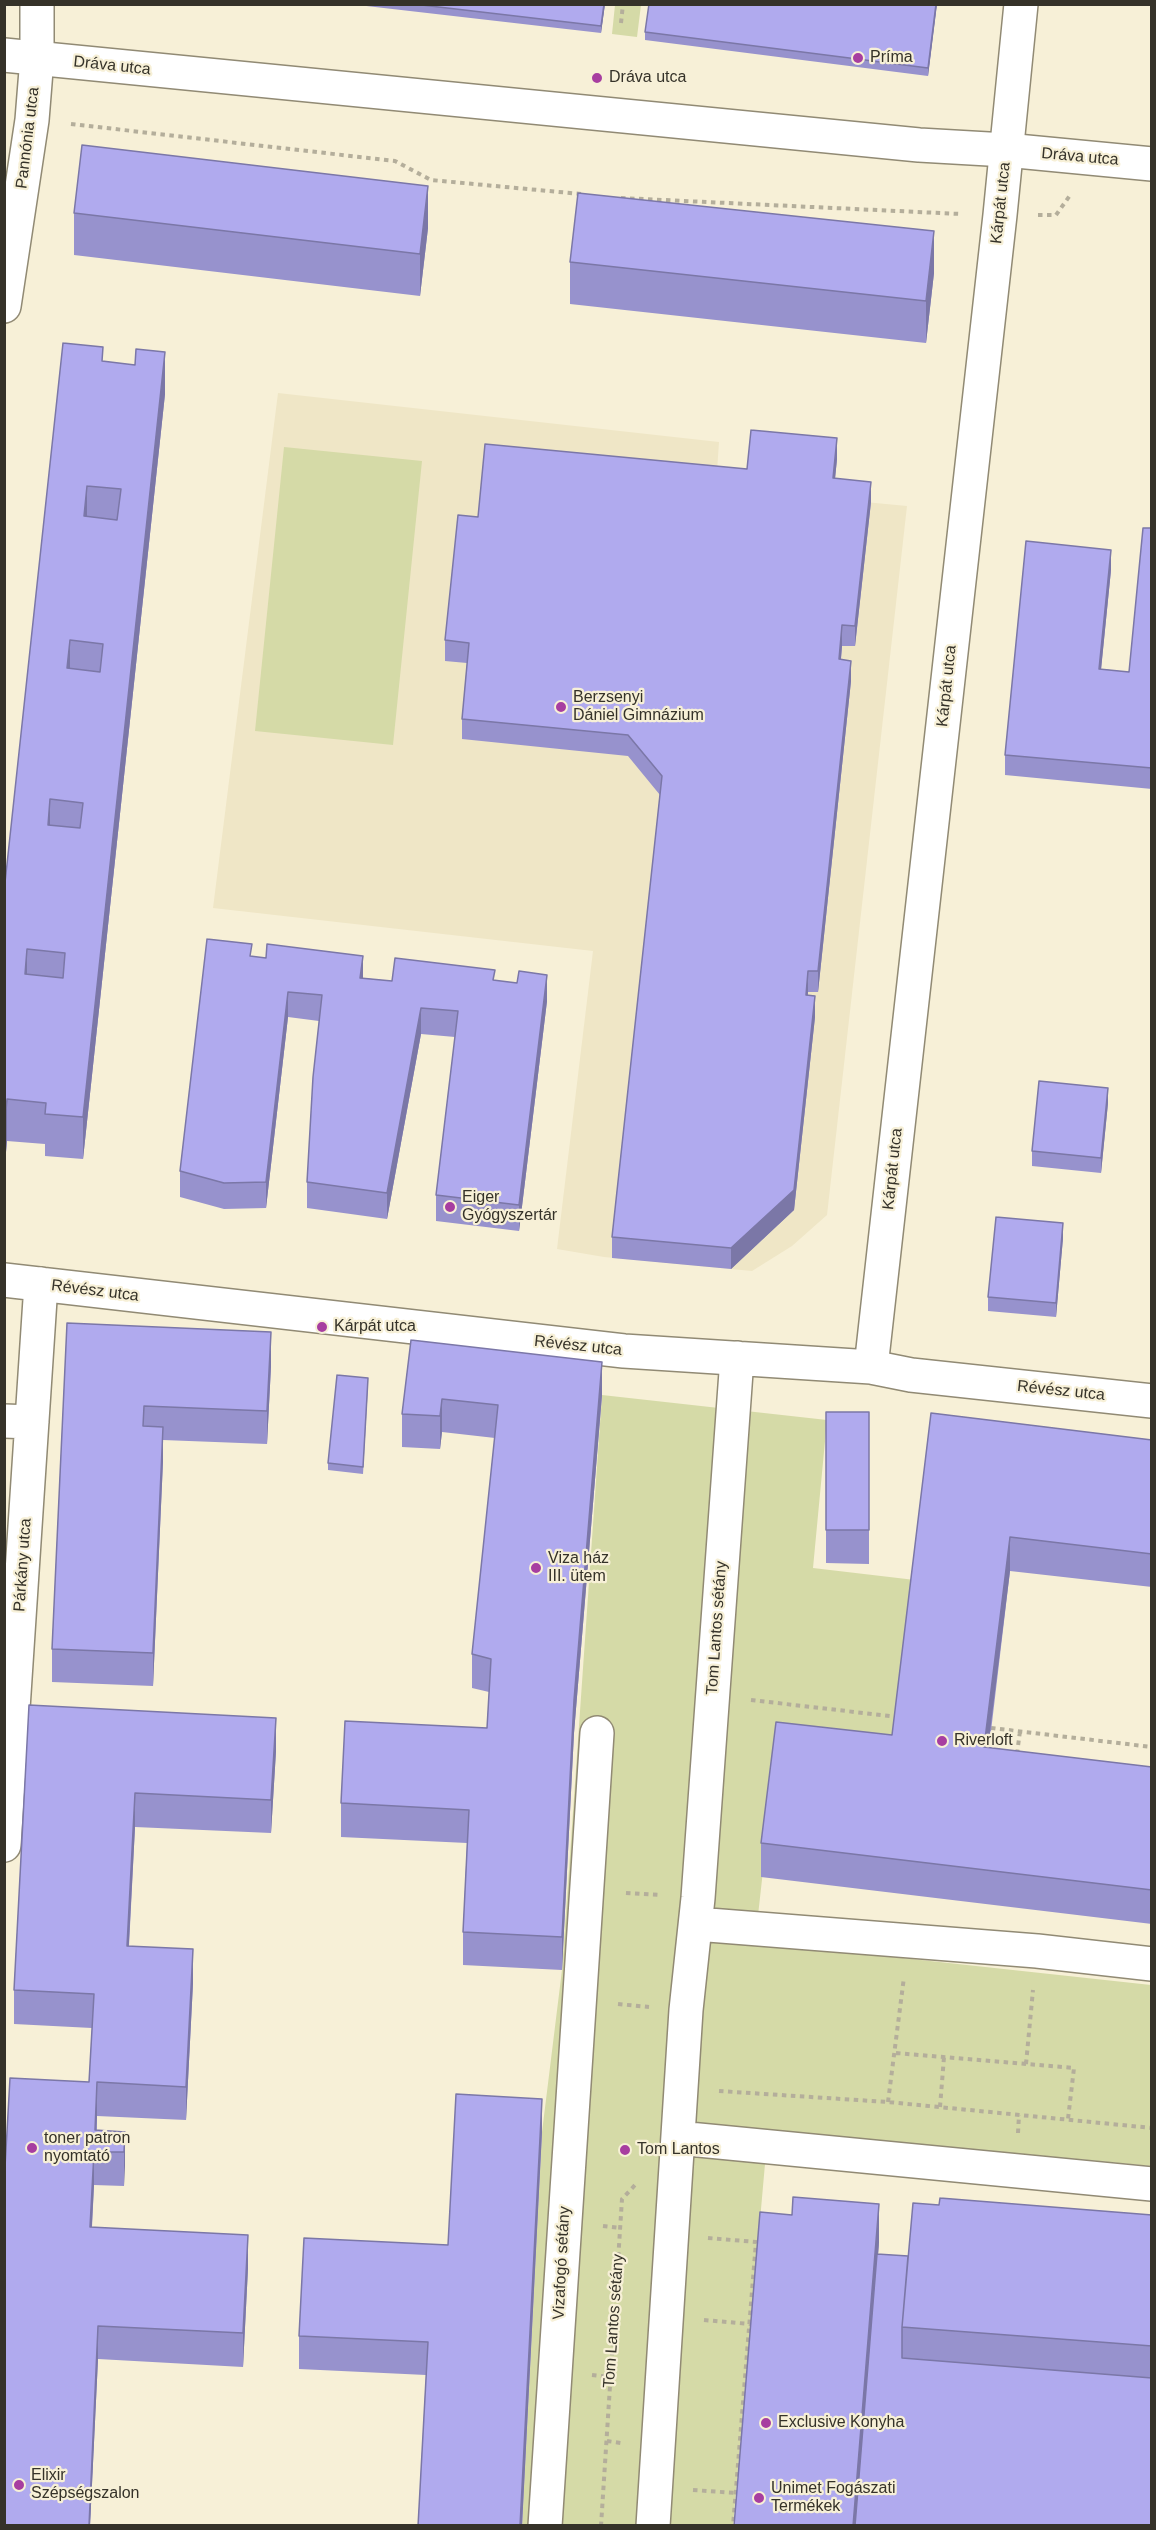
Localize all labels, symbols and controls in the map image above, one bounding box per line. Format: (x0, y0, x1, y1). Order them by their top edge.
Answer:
place label: Príma (870, 48, 913, 68)
marker: Príma (851, 51, 865, 65)
street label: Dráva utca (73, 52, 151, 80)
place label: Dráva utca (609, 68, 686, 88)
marker: Dráva utca (590, 71, 604, 85)
street label: Pannónia utca (12, 86, 44, 190)
street label: Dráva utca (1041, 144, 1119, 170)
street label: Kárpát utca (987, 161, 1015, 245)
street label: Kárpát utca (933, 644, 961, 728)
place label: Berzsenyi Dániel Gimnázium (573, 688, 704, 726)
marker: Berzsenyi Dániel Gimnázium (554, 700, 568, 714)
street label: Kárpát utca (879, 1127, 907, 1211)
place label: Eiger Gyógyszertár (462, 1188, 557, 1226)
marker: Eiger Gyógyszertár (443, 1200, 457, 1214)
street label: Révész utca (50, 1276, 140, 1306)
place label: Kárpát utca (334, 1317, 416, 1337)
marker: Kárpát utca (315, 1320, 329, 1334)
street label: Révész utca (533, 1332, 623, 1360)
street label: Révész utca (1016, 1377, 1106, 1405)
street label: Párkány utca (10, 1518, 36, 1612)
place label: Viza ház III. ütem (548, 1549, 609, 1587)
street label: Tom Lantos sétány (703, 1560, 731, 1696)
marker: Viza ház III. ütem (529, 1561, 543, 1575)
place label: Riverloft (954, 1731, 1013, 1751)
marker: Riverloft (935, 1734, 949, 1748)
place label: toner patron nyomtató (44, 2129, 130, 2167)
place label: Tom Lantos (637, 2140, 720, 2160)
marker: toner patron nyomtató (25, 2141, 39, 2155)
marker: Tom Lantos (618, 2143, 632, 2157)
street label: Vizafogó sétány (549, 2206, 575, 2320)
street label: Tom Lantos sétány (600, 2253, 628, 2389)
place label: Exclusive Konyha (778, 2413, 904, 2433)
marker: Exclusive Konyha (759, 2416, 773, 2430)
place label: Elixir Szépségszalon (31, 2466, 140, 2504)
marker: Elixir Szépségszalon (12, 2478, 26, 2492)
place label: Unimet Fogászati Termékek (771, 2479, 895, 2517)
marker: Unimet Fogászati Termékek (752, 2491, 766, 2505)

